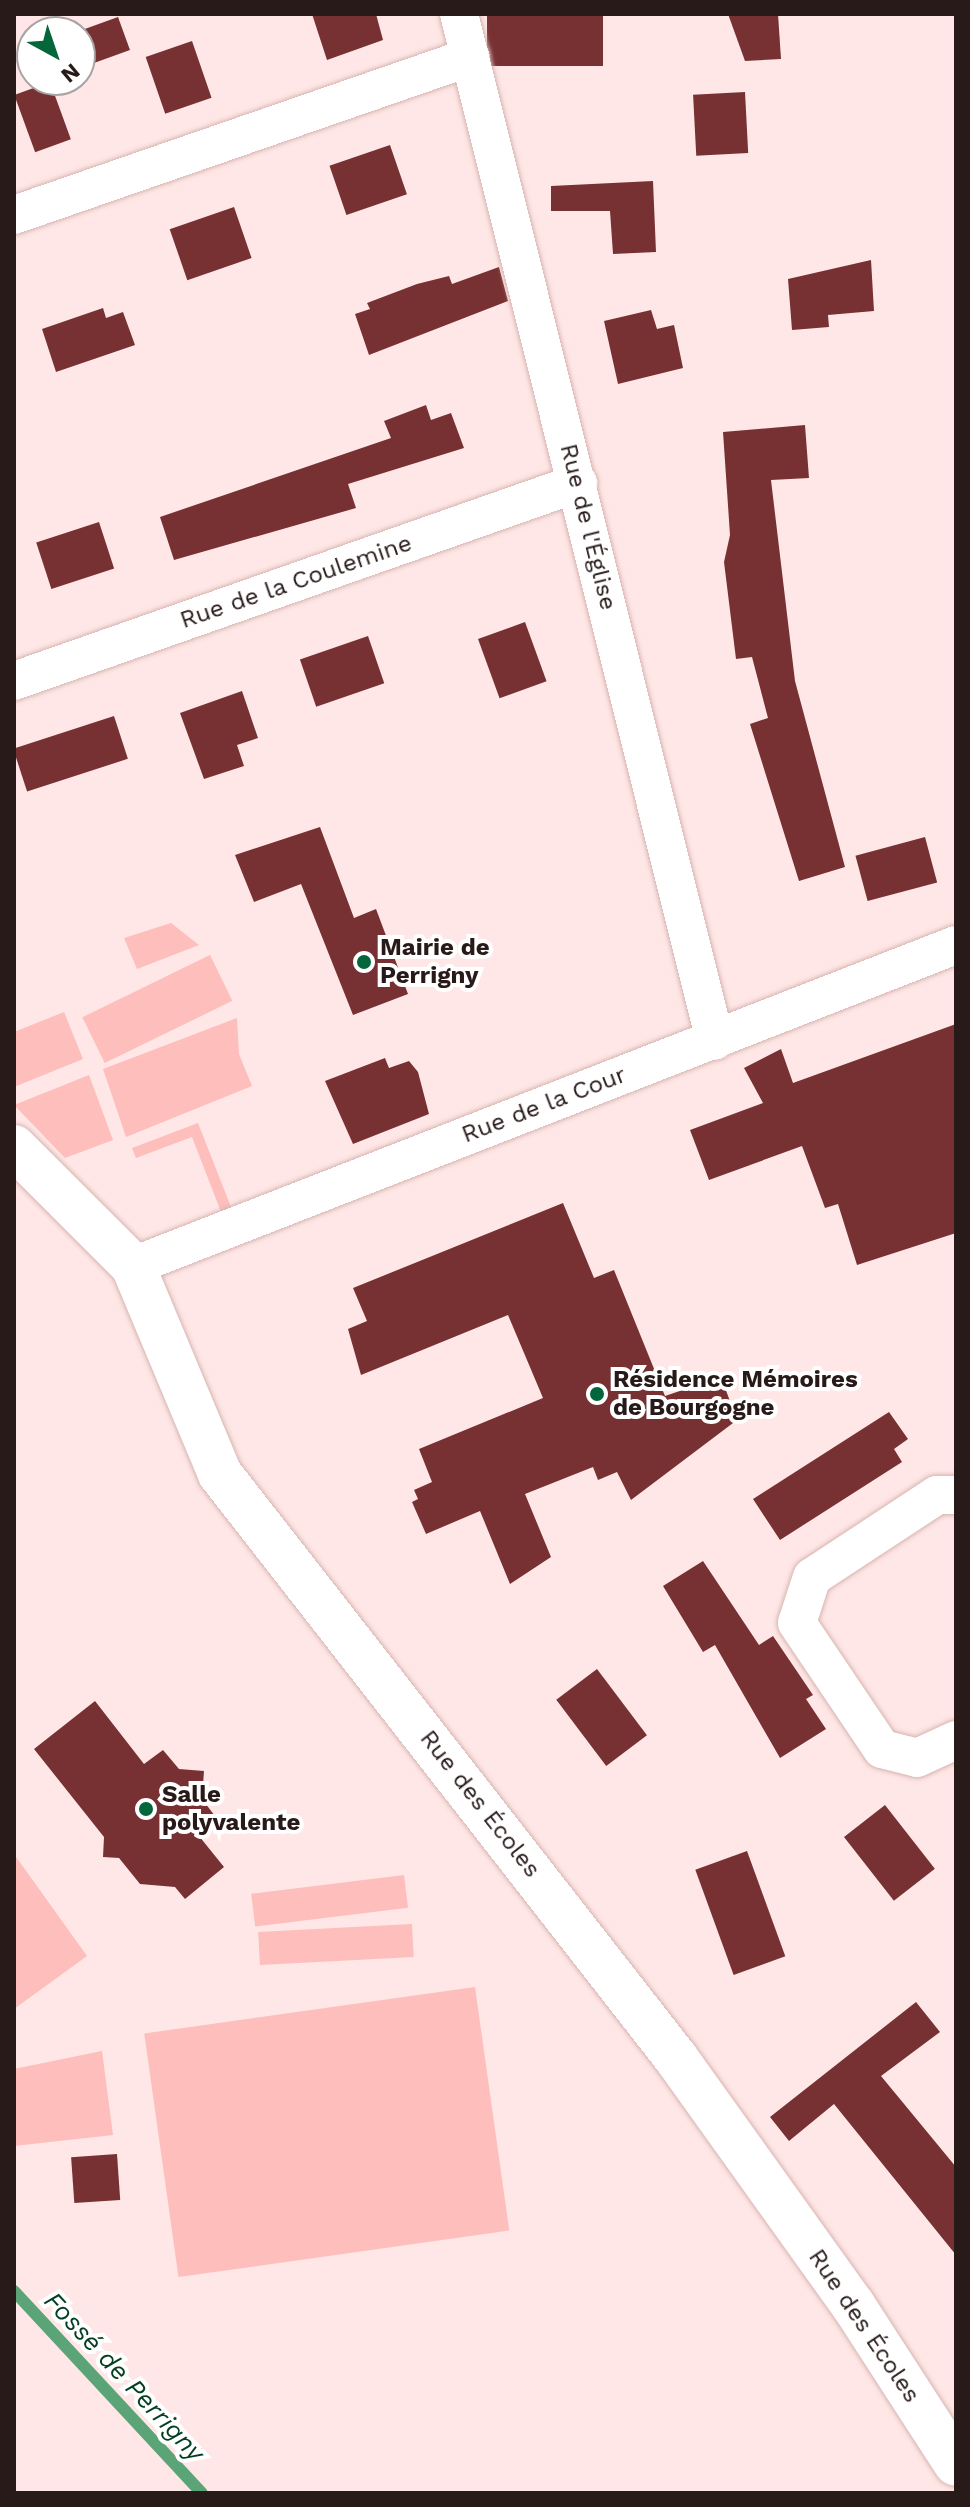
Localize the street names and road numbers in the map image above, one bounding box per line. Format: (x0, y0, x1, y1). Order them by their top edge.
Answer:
street label: Rue de l'Église (553, 441, 623, 613)
street label: Rue de la Coulemine (176, 529, 416, 635)
street label: Rue de la Cour (458, 1060, 630, 1150)
street label: Rue des Écoles (414, 1725, 546, 1883)
street label: Rue des Écoles (802, 2244, 926, 2408)

